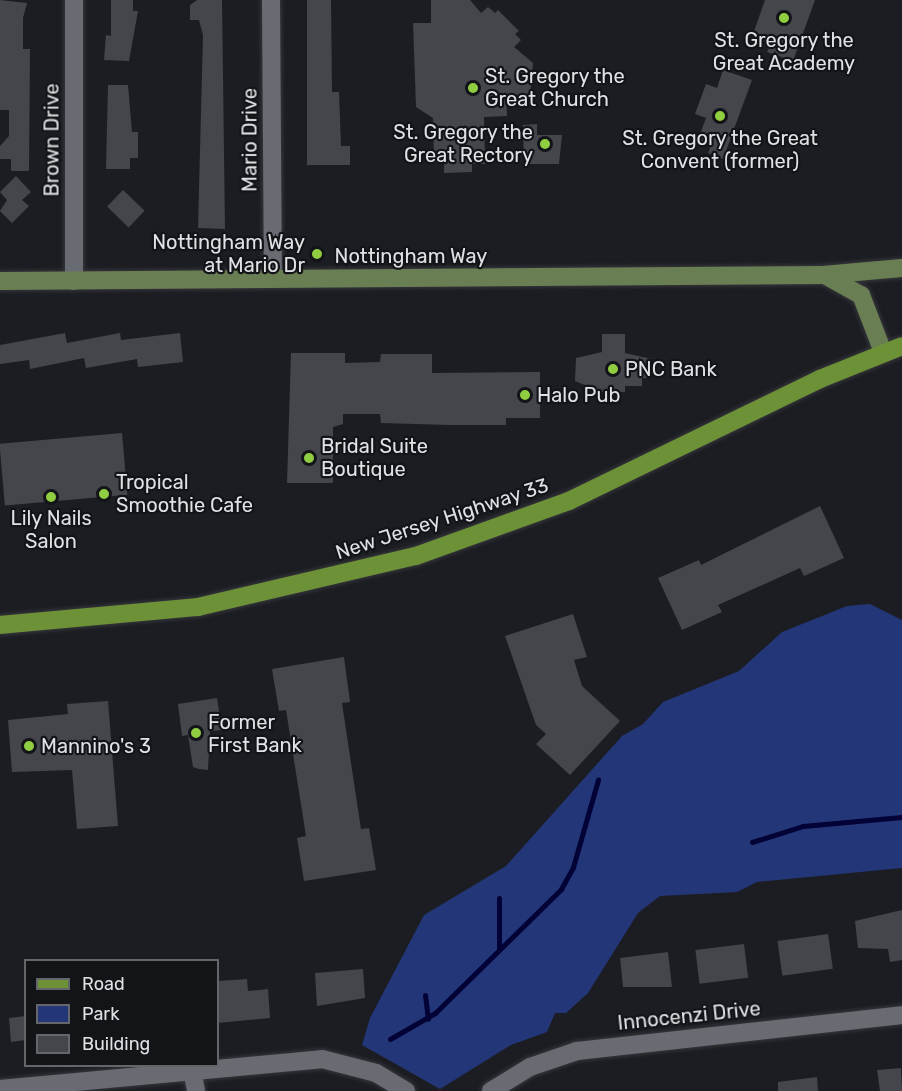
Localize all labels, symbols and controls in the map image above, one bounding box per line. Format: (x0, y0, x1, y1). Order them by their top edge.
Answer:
marker: St. Gregory the Great Academy (777, 11, 791, 25)
place label: St. Gregory the Great Academy (713, 28, 855, 75)
place label: St. Gregory the Great Church (485, 64, 626, 111)
marker: St. Gregory the Great Church (466, 81, 480, 95)
street label: Brown Drive (40, 83, 64, 197)
street label: Mario Drive (238, 88, 262, 192)
marker: St. Gregory the Great Convent (former) (713, 109, 727, 123)
place label: St. Gregory the Great Rectory (392, 120, 533, 167)
place label: St. Gregory the Great Convent (former) (622, 126, 818, 173)
marker: St. Gregory the Great Rectory (538, 137, 552, 151)
place label: Nottingham Way at Mario Dr (152, 231, 305, 278)
street label: Nottingham Way (334, 244, 488, 268)
marker: Nottingham Way at Mario Dr (310, 247, 324, 261)
place label: PNC Bank (625, 357, 717, 381)
marker: PNC Bank (606, 362, 620, 376)
place label: Halo Pub (537, 383, 620, 407)
marker: Halo Pub (518, 388, 532, 402)
place label: Bridal Suite Boutique (321, 434, 428, 481)
marker: Bridal Suite Boutique (302, 451, 316, 465)
place label: Tropical Smoothie Cafe (116, 470, 253, 517)
street label: New Jersey Highway 33 (332, 473, 552, 565)
marker: Tropical Smoothie Cafe (97, 487, 111, 501)
marker: Lily Nails Salon (44, 490, 58, 504)
place label: Lily Nails Salon (10, 506, 92, 553)
place label: Former First Bank (208, 710, 302, 757)
marker: Former First Bank (189, 726, 203, 740)
place label: Mannino's 3 (41, 734, 151, 758)
marker: Mannino's 3 (22, 739, 36, 753)
legend (24, 959, 219, 1067)
text: Road (82, 973, 125, 995)
street label: Innocenzi Drive (616, 997, 762, 1035)
text: Park (82, 1003, 119, 1025)
text: Building (82, 1033, 150, 1055)

